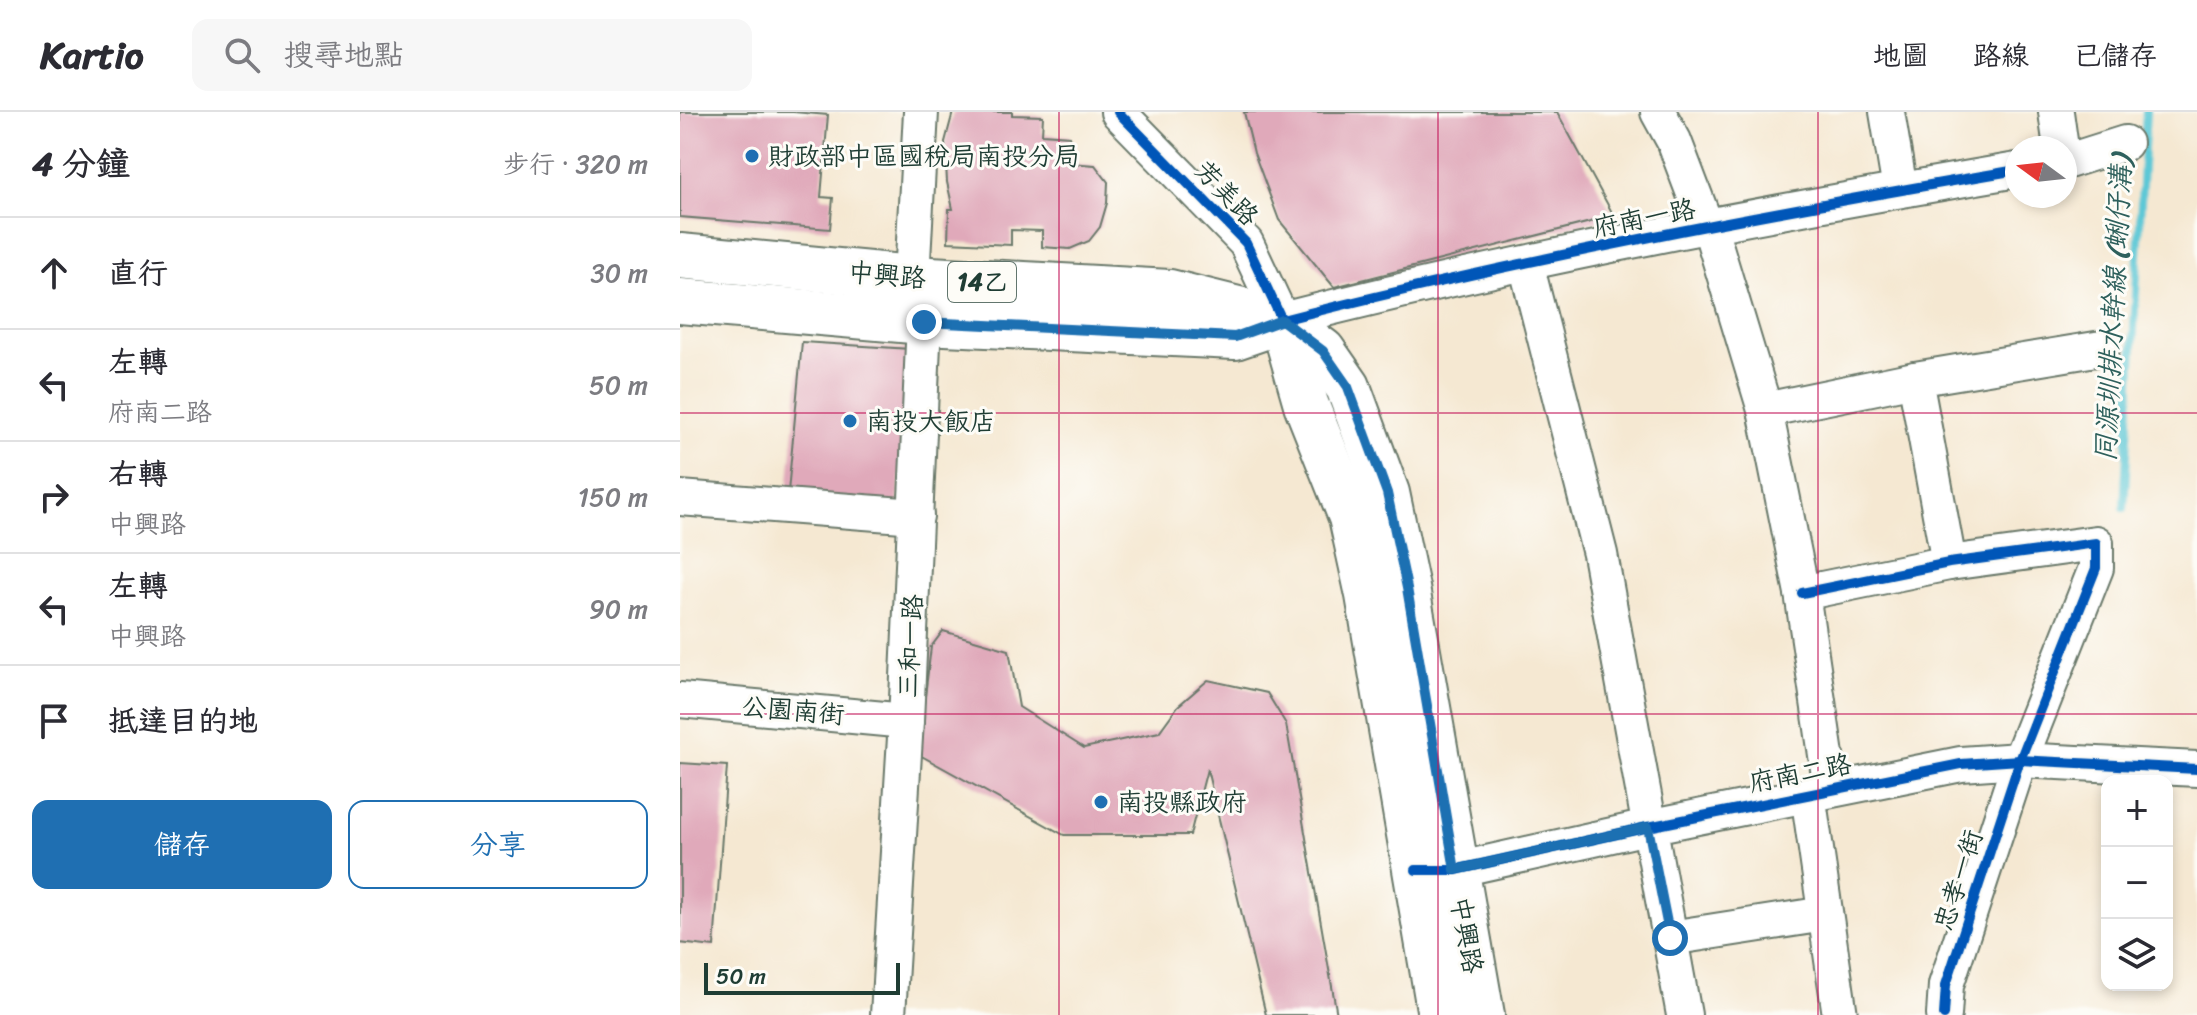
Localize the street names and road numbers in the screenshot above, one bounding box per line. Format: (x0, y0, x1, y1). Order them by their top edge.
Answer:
street label: 芳美路 (1183, 149, 1271, 237)
street label: 府南一路 (1589, 185, 1699, 251)
street label: 中興路 (846, 249, 928, 301)
road number: 14乙 (948, 262, 1016, 302)
street label: 三和一路 (884, 593, 936, 699)
street label: 公園南街 (739, 683, 847, 737)
street label: 府南二路 (1745, 740, 1855, 806)
street label: 忠孝一街 (1920, 823, 1996, 937)
street label: 中興路 (1438, 893, 1496, 977)

